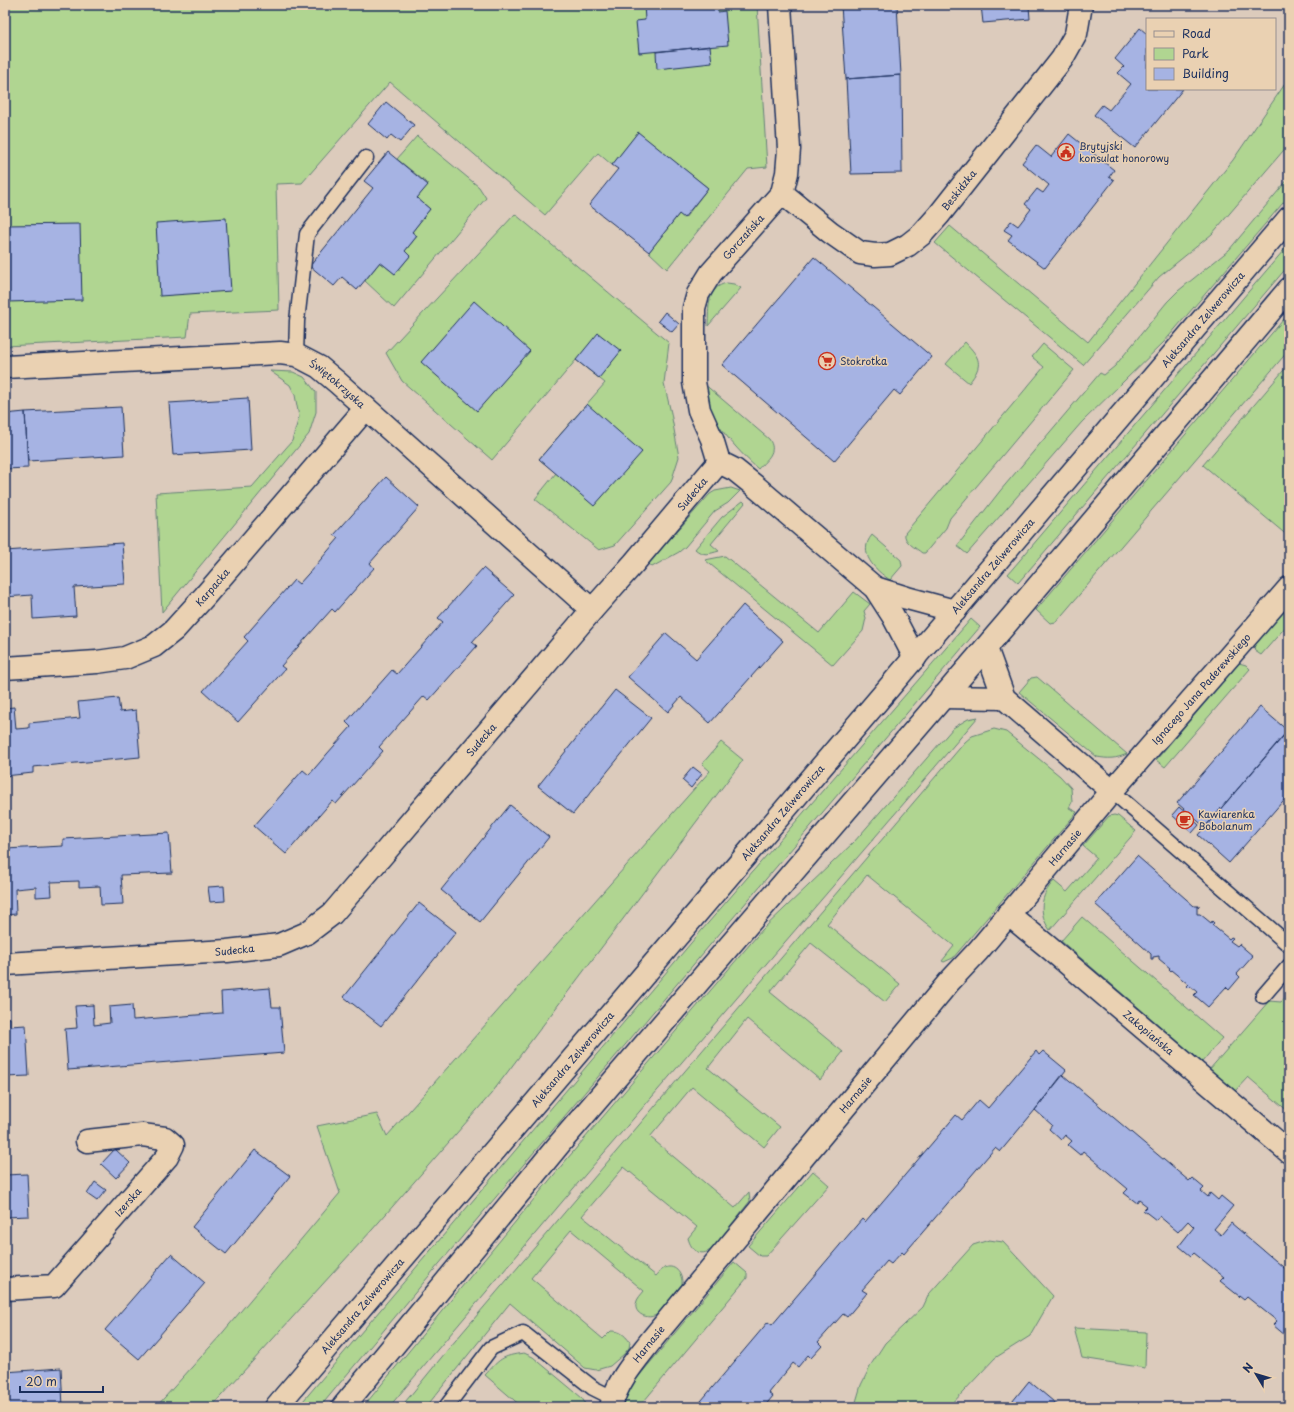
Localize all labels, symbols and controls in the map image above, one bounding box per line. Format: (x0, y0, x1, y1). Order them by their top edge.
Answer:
legend (1146, 18, 1276, 90)
text: Road (1182, 24, 1211, 42)
text: Park (1182, 44, 1209, 62)
text: Building (1182, 64, 1229, 82)
place label: Brytyjski konsulat honorowy (1079, 138, 1169, 166)
public building icon: Brytyjski konsulat honorowy (1056, 142, 1076, 162)
street label: Beskidzka (937, 165, 980, 213)
street label: Gorczańska (718, 210, 768, 263)
street label: Aleksandra Zelwerowicza (1157, 267, 1248, 370)
supermarket icon: Stokrotka (817, 351, 837, 371)
place label: Stokrotka (840, 353, 888, 368)
street label: Świętokrzyska (307, 355, 370, 412)
street label: Sudecka (673, 473, 711, 514)
street label: Aleksandra Zelwerowicza (947, 514, 1038, 617)
street label: Karpacka (191, 564, 233, 609)
street label: Ignacego Jana Paderewskiego (1148, 629, 1254, 748)
street label: Sudecka (462, 719, 500, 759)
street label: Aleksandra Zelwerowicza (737, 760, 828, 863)
place label: Kawiarenka Bobolanum (1198, 806, 1256, 833)
cafe icon: Kawiarenka Bobolanum (1175, 810, 1195, 830)
street label: Harnasie (1044, 825, 1084, 869)
street label: Sudecka (214, 940, 256, 959)
street label: Zakopiańska (1120, 1006, 1178, 1059)
street label: Aleksandra Zelwerowicza (527, 1007, 618, 1110)
street label: Harnasie (835, 1073, 875, 1116)
street label: Izerska (110, 1183, 145, 1219)
street label: Aleksandra Zelwerowicza (317, 1254, 408, 1357)
street label: Harnasie (629, 1322, 668, 1365)
north arrow (1236, 1354, 1276, 1394)
text: N (1238, 1359, 1257, 1376)
scale bar (20, 1368, 103, 1394)
text: 20 m (26, 1372, 57, 1390)

